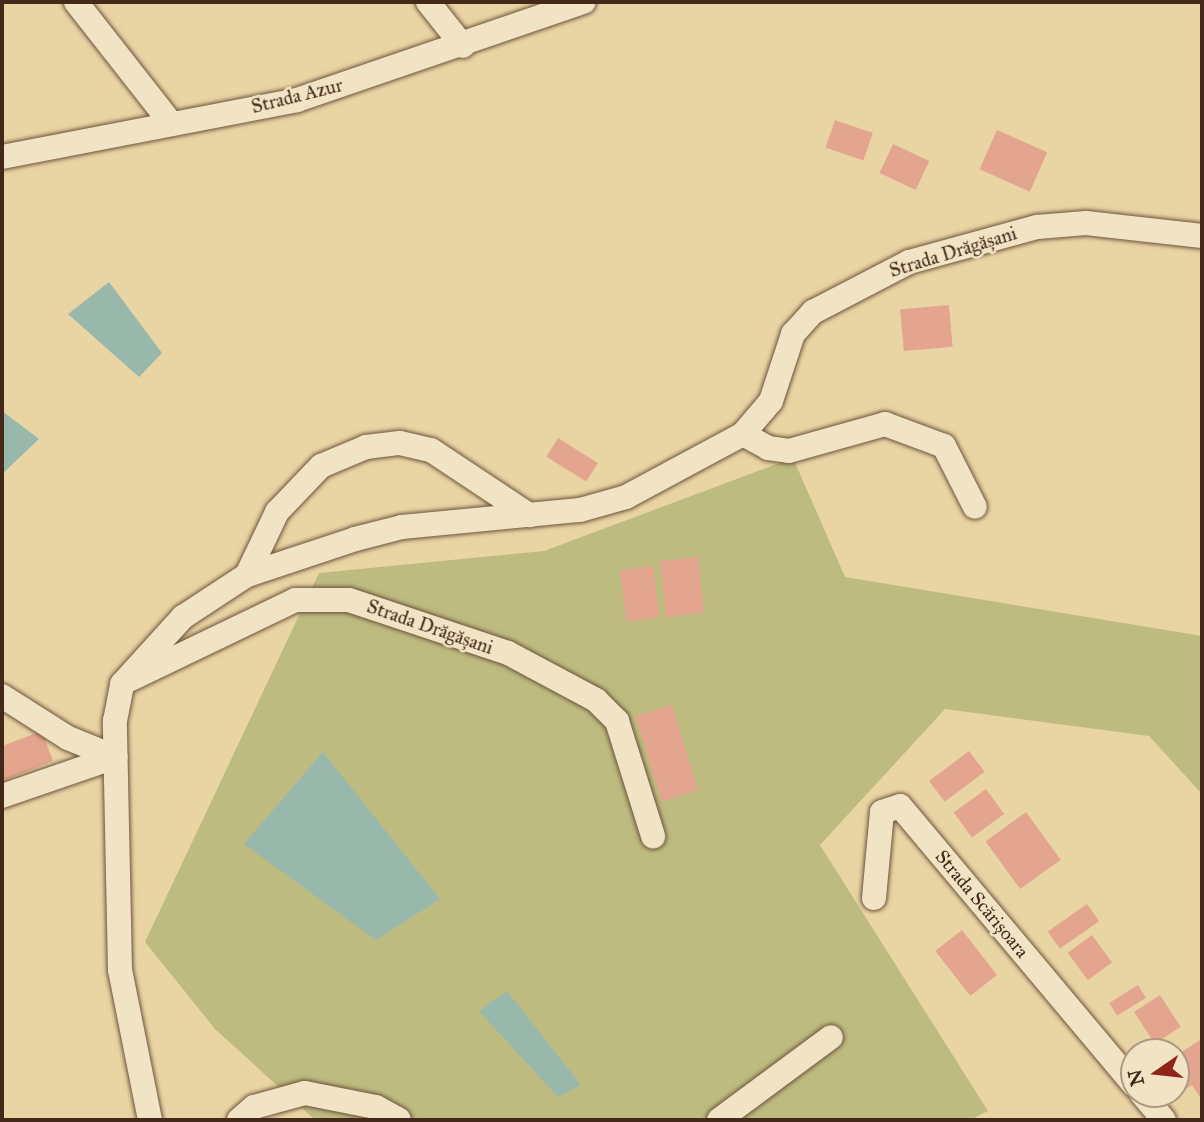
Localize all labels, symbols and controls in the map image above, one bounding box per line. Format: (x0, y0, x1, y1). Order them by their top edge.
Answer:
street label: Strada Azur (249, 74, 345, 118)
street label: Strada Drăgășani (887, 222, 1019, 282)
street label: Strada Drăgășani (364, 595, 496, 659)
street label: Strada Scărișoara (930, 845, 1034, 963)
north arrow (1120, 1038, 1190, 1108)
text: N (1123, 1067, 1149, 1088)

